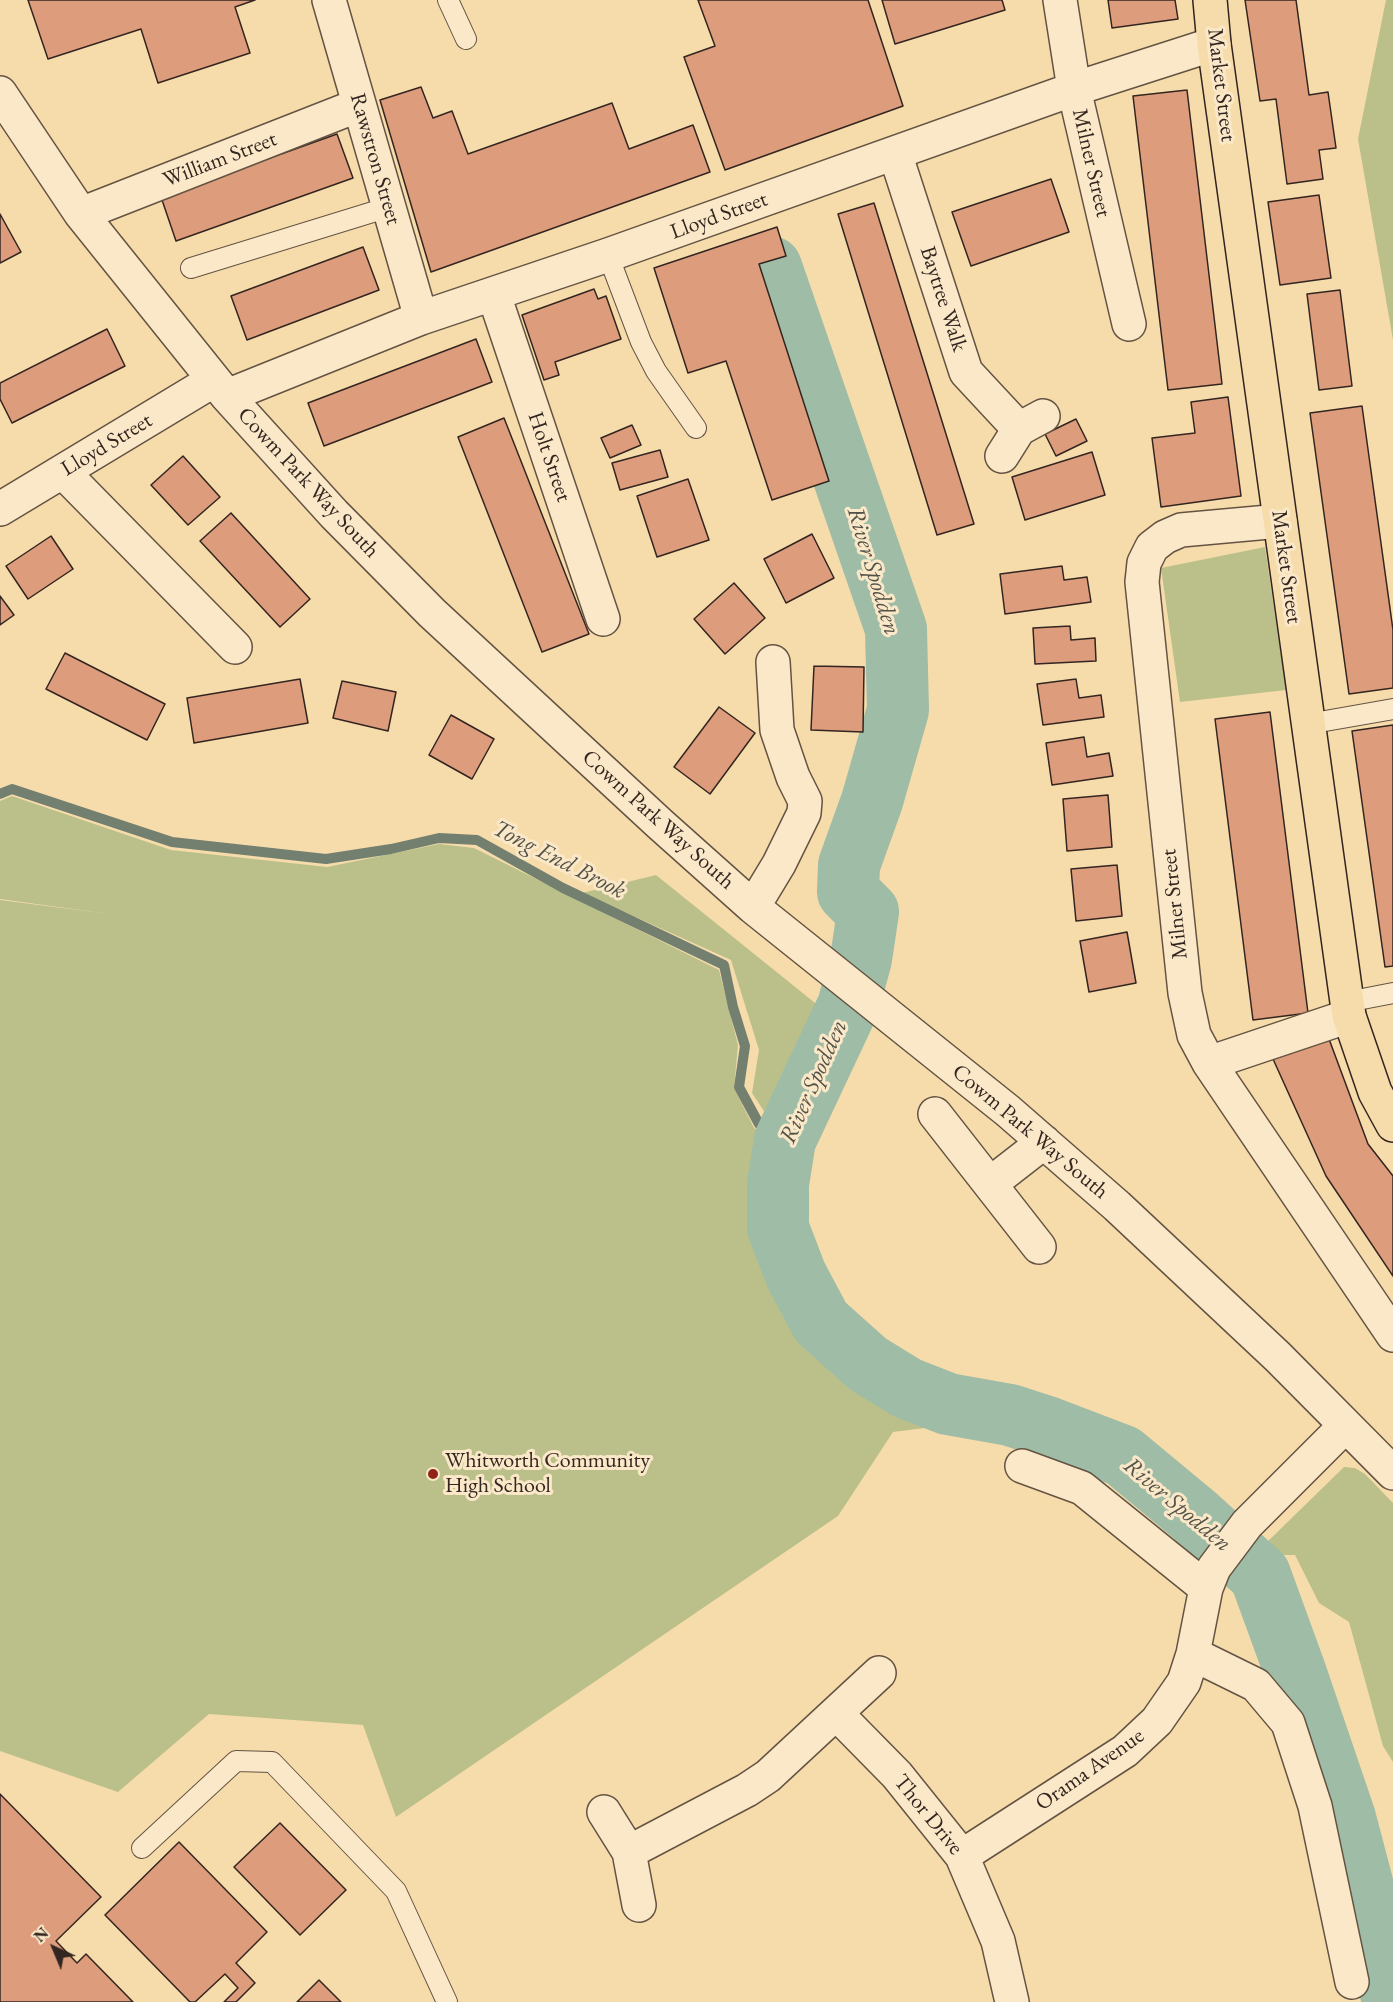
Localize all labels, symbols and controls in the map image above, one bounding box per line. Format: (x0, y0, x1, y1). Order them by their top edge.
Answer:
street label: Market Street (1201, 27, 1241, 143)
street label: Rawstron Street (344, 90, 406, 228)
street label: Milner Street (1066, 106, 1116, 220)
street label: William Street (159, 126, 281, 194)
street label: Lloyd Street (667, 186, 771, 246)
street label: Baytree Walk (914, 243, 972, 355)
street label: Cowm Park Way South (231, 402, 385, 564)
street label: Lloyd Street (57, 408, 157, 482)
street label: Holt Street (521, 409, 577, 505)
water label: River Spodden (840, 504, 906, 638)
street label: Market Street (1265, 509, 1307, 625)
street label: Cowm Park Way South (576, 745, 740, 895)
water label: Tong End Brook (488, 814, 630, 906)
street label: Milner Street (1156, 848, 1194, 960)
water label: River Spodden (774, 1016, 854, 1148)
street label: Cowm Park Way South (946, 1059, 1114, 1205)
place label: Whitworth Community High School (445, 1448, 650, 1500)
water label: River Spodden (1117, 1452, 1237, 1558)
marker: Whitworth Community High School (426, 1467, 440, 1481)
street label: Orama Avenue (1031, 1723, 1149, 1817)
street label: Thor Drive (888, 1770, 968, 1860)
north arrow (24, 1918, 84, 1978)
text: N (29, 1923, 53, 1947)

